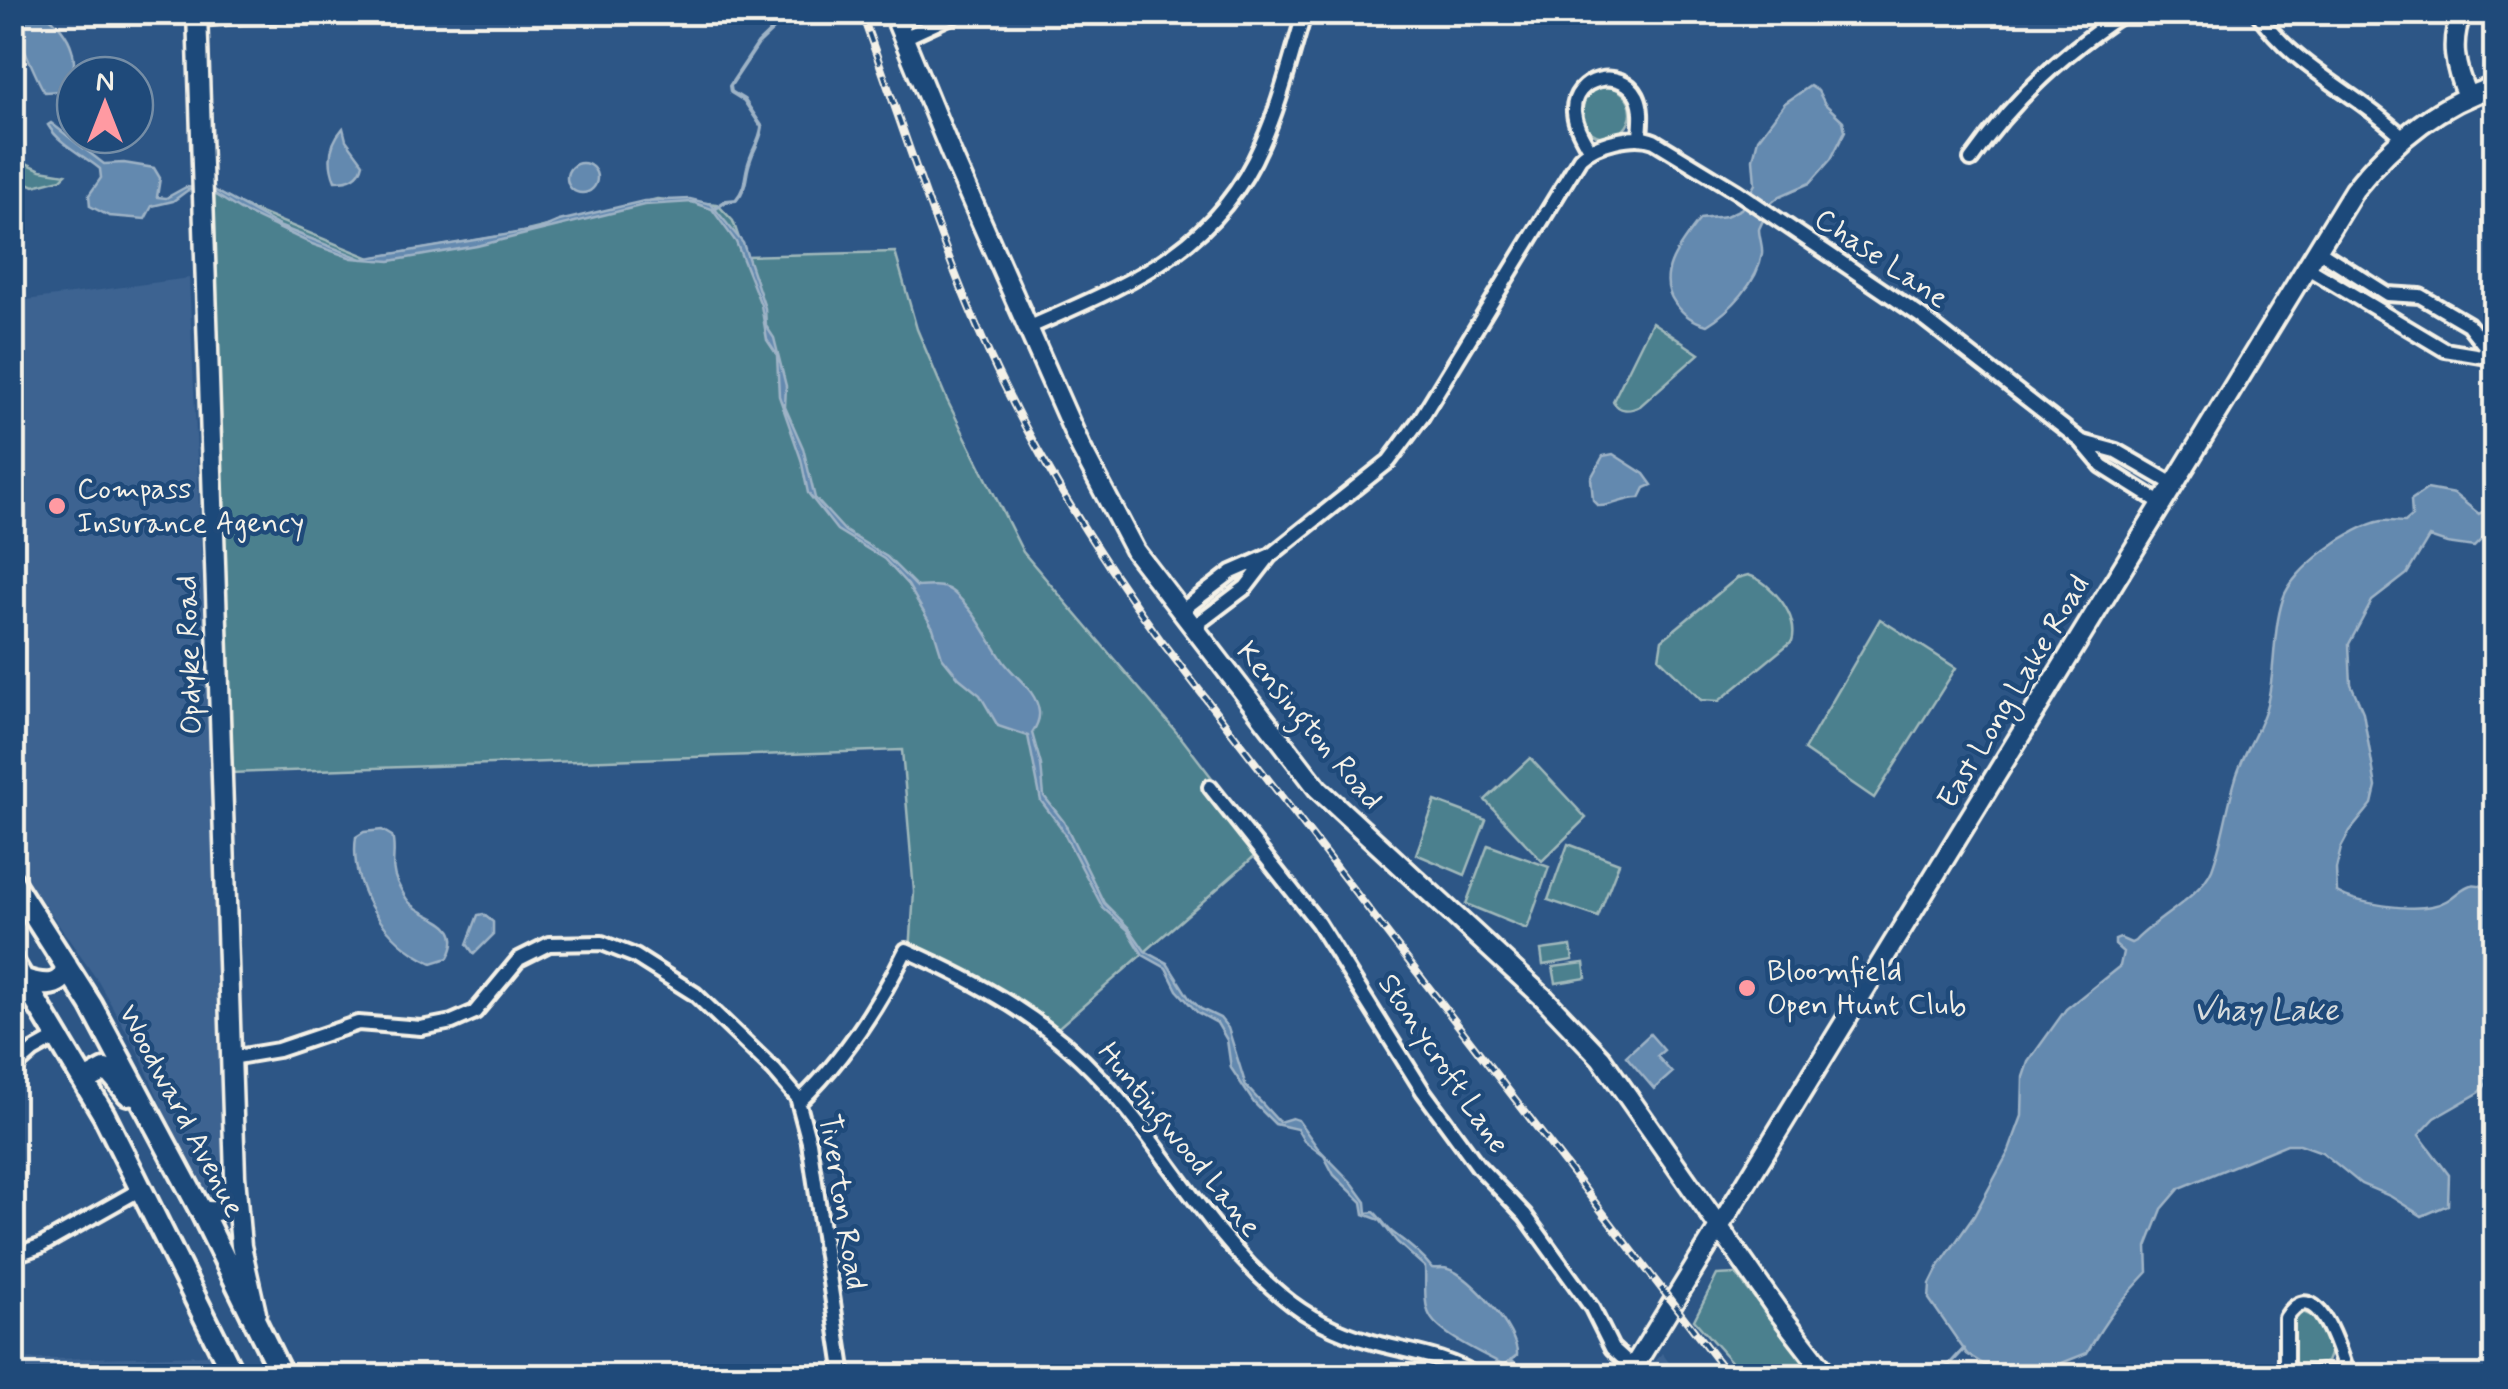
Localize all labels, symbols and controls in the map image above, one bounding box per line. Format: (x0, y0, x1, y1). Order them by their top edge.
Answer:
north arrow (55, 55, 155, 155)
text: N (96, 64, 114, 101)
street label: Chase Lane (1806, 200, 1956, 318)
place label: Compass Insurance Agency (77, 470, 304, 543)
marker: Compass Insurance Agency (46, 495, 68, 517)
street label: East Long Lake Road (1929, 568, 2101, 817)
street label: Opdyke Road (168, 575, 212, 735)
street label: Kensington Road (1225, 633, 1391, 820)
place label: Bloomfield Open Hunt Club (1767, 952, 1966, 1025)
street label: Stonycroft Lane (1368, 966, 1518, 1162)
marker: Bloomfield Open Hunt Club (1736, 977, 1758, 999)
water label: Vhay Lake (2193, 990, 2340, 1032)
street label: Woodward Avenue (108, 998, 254, 1224)
street label: Huntingwood Lane (1086, 1034, 1270, 1248)
street label: Tiverton Road (809, 1111, 875, 1293)

